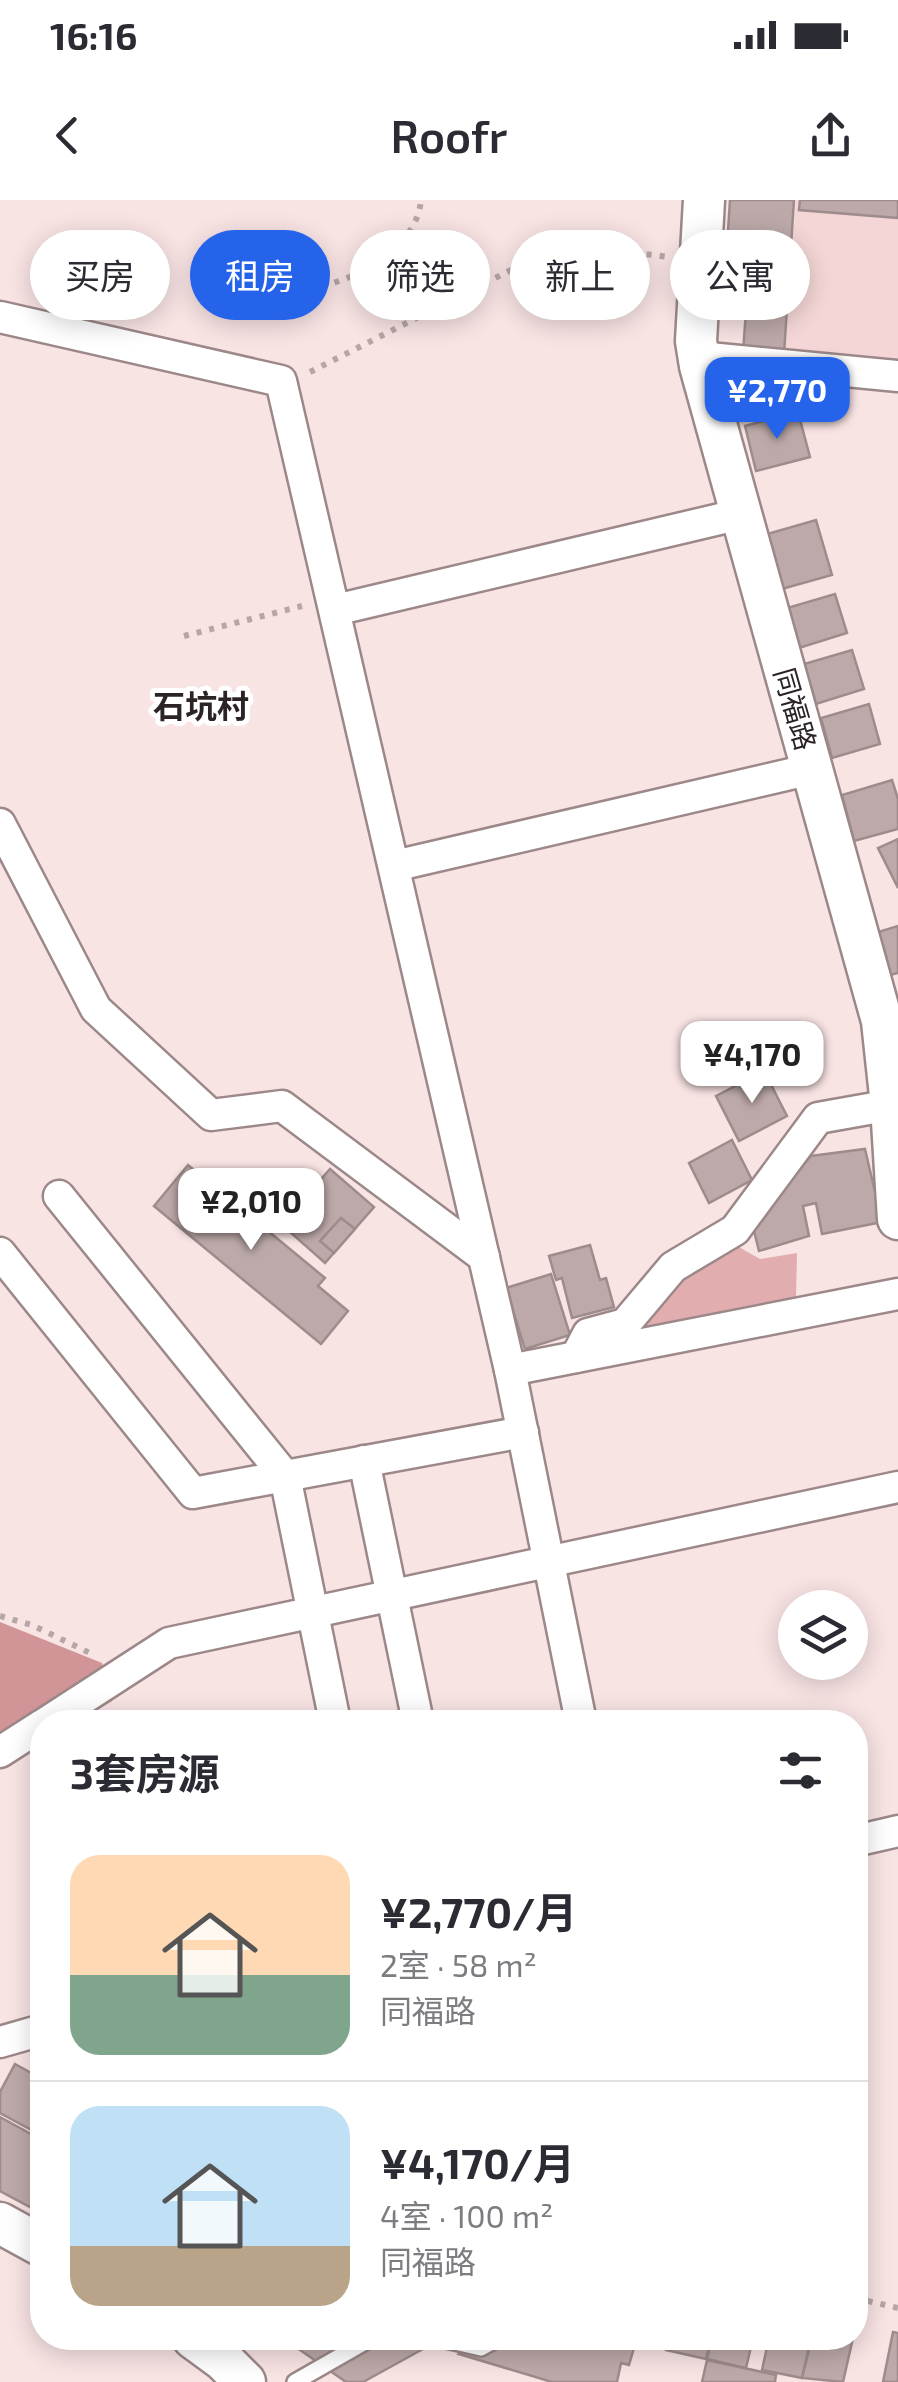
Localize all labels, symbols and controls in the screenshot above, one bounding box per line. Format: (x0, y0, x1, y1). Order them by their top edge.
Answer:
text: 16:16 (50, 12, 137, 58)
icon: back (40, 108, 95, 163)
text: Roofr (391, 108, 507, 162)
icon: share (803, 108, 858, 163)
chip: 买房 (30, 230, 170, 320)
chip: 租房 (190, 230, 330, 320)
chip: 筛选 (350, 230, 490, 320)
chip: 新上 (510, 230, 650, 320)
chip: 公寓 (670, 230, 810, 320)
pin: ¥2,770 (696, 357, 858, 442)
text: ¥2,770 (727, 370, 827, 408)
street label: 同福路 (768, 664, 824, 754)
district label: 石坑村 (153, 686, 249, 724)
pin: ¥4,170 (671, 1021, 833, 1106)
text: ¥4,170 (703, 1034, 801, 1072)
pin: ¥2,010 (170, 1168, 332, 1253)
text: ¥2,010 (200, 1181, 302, 1219)
map controls (778, 1590, 868, 1680)
button: layers (778, 1590, 868, 1680)
icon: filters (773, 1743, 828, 1798)
text: 3套房源 (70, 1747, 220, 1797)
text: ¥2,770/月 (380, 1886, 577, 1936)
icon: home (150, 1895, 270, 2015)
text: 2室 · 58 m² (380, 1945, 537, 1983)
text: 同福路 (380, 1991, 476, 2029)
text: ¥4,170/月 (380, 2137, 575, 2187)
icon: home (150, 2146, 270, 2266)
text: 4室 · 100 m² (380, 2196, 553, 2234)
text: 同福路 (380, 2242, 476, 2280)

